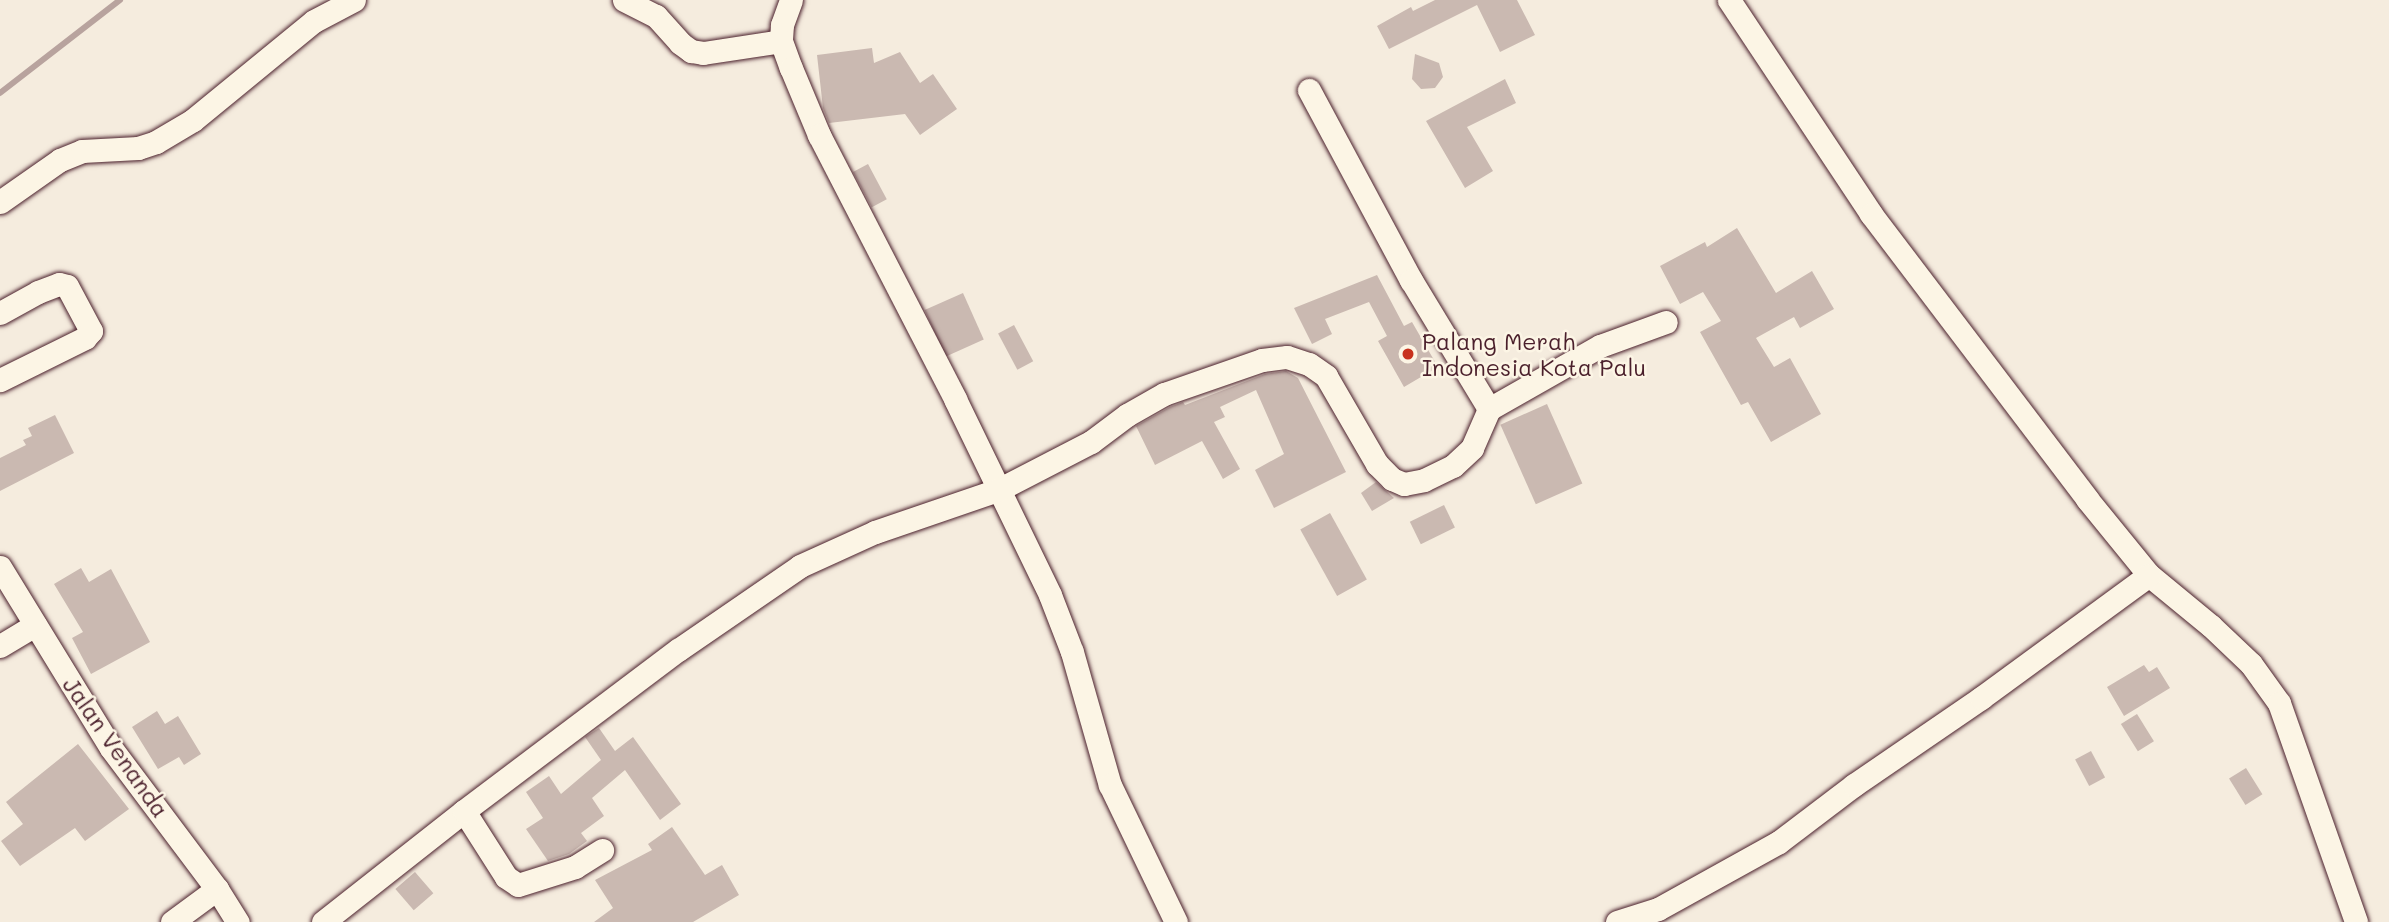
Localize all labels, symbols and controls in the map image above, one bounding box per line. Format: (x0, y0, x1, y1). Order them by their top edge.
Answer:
place label: Palang Merah Indonesia Kota Palu (1422, 327, 1646, 381)
marker: Palang Merah Indonesia Kota Palu (1400, 346, 1416, 362)
street label: Jalan Venanda (57, 672, 175, 822)

